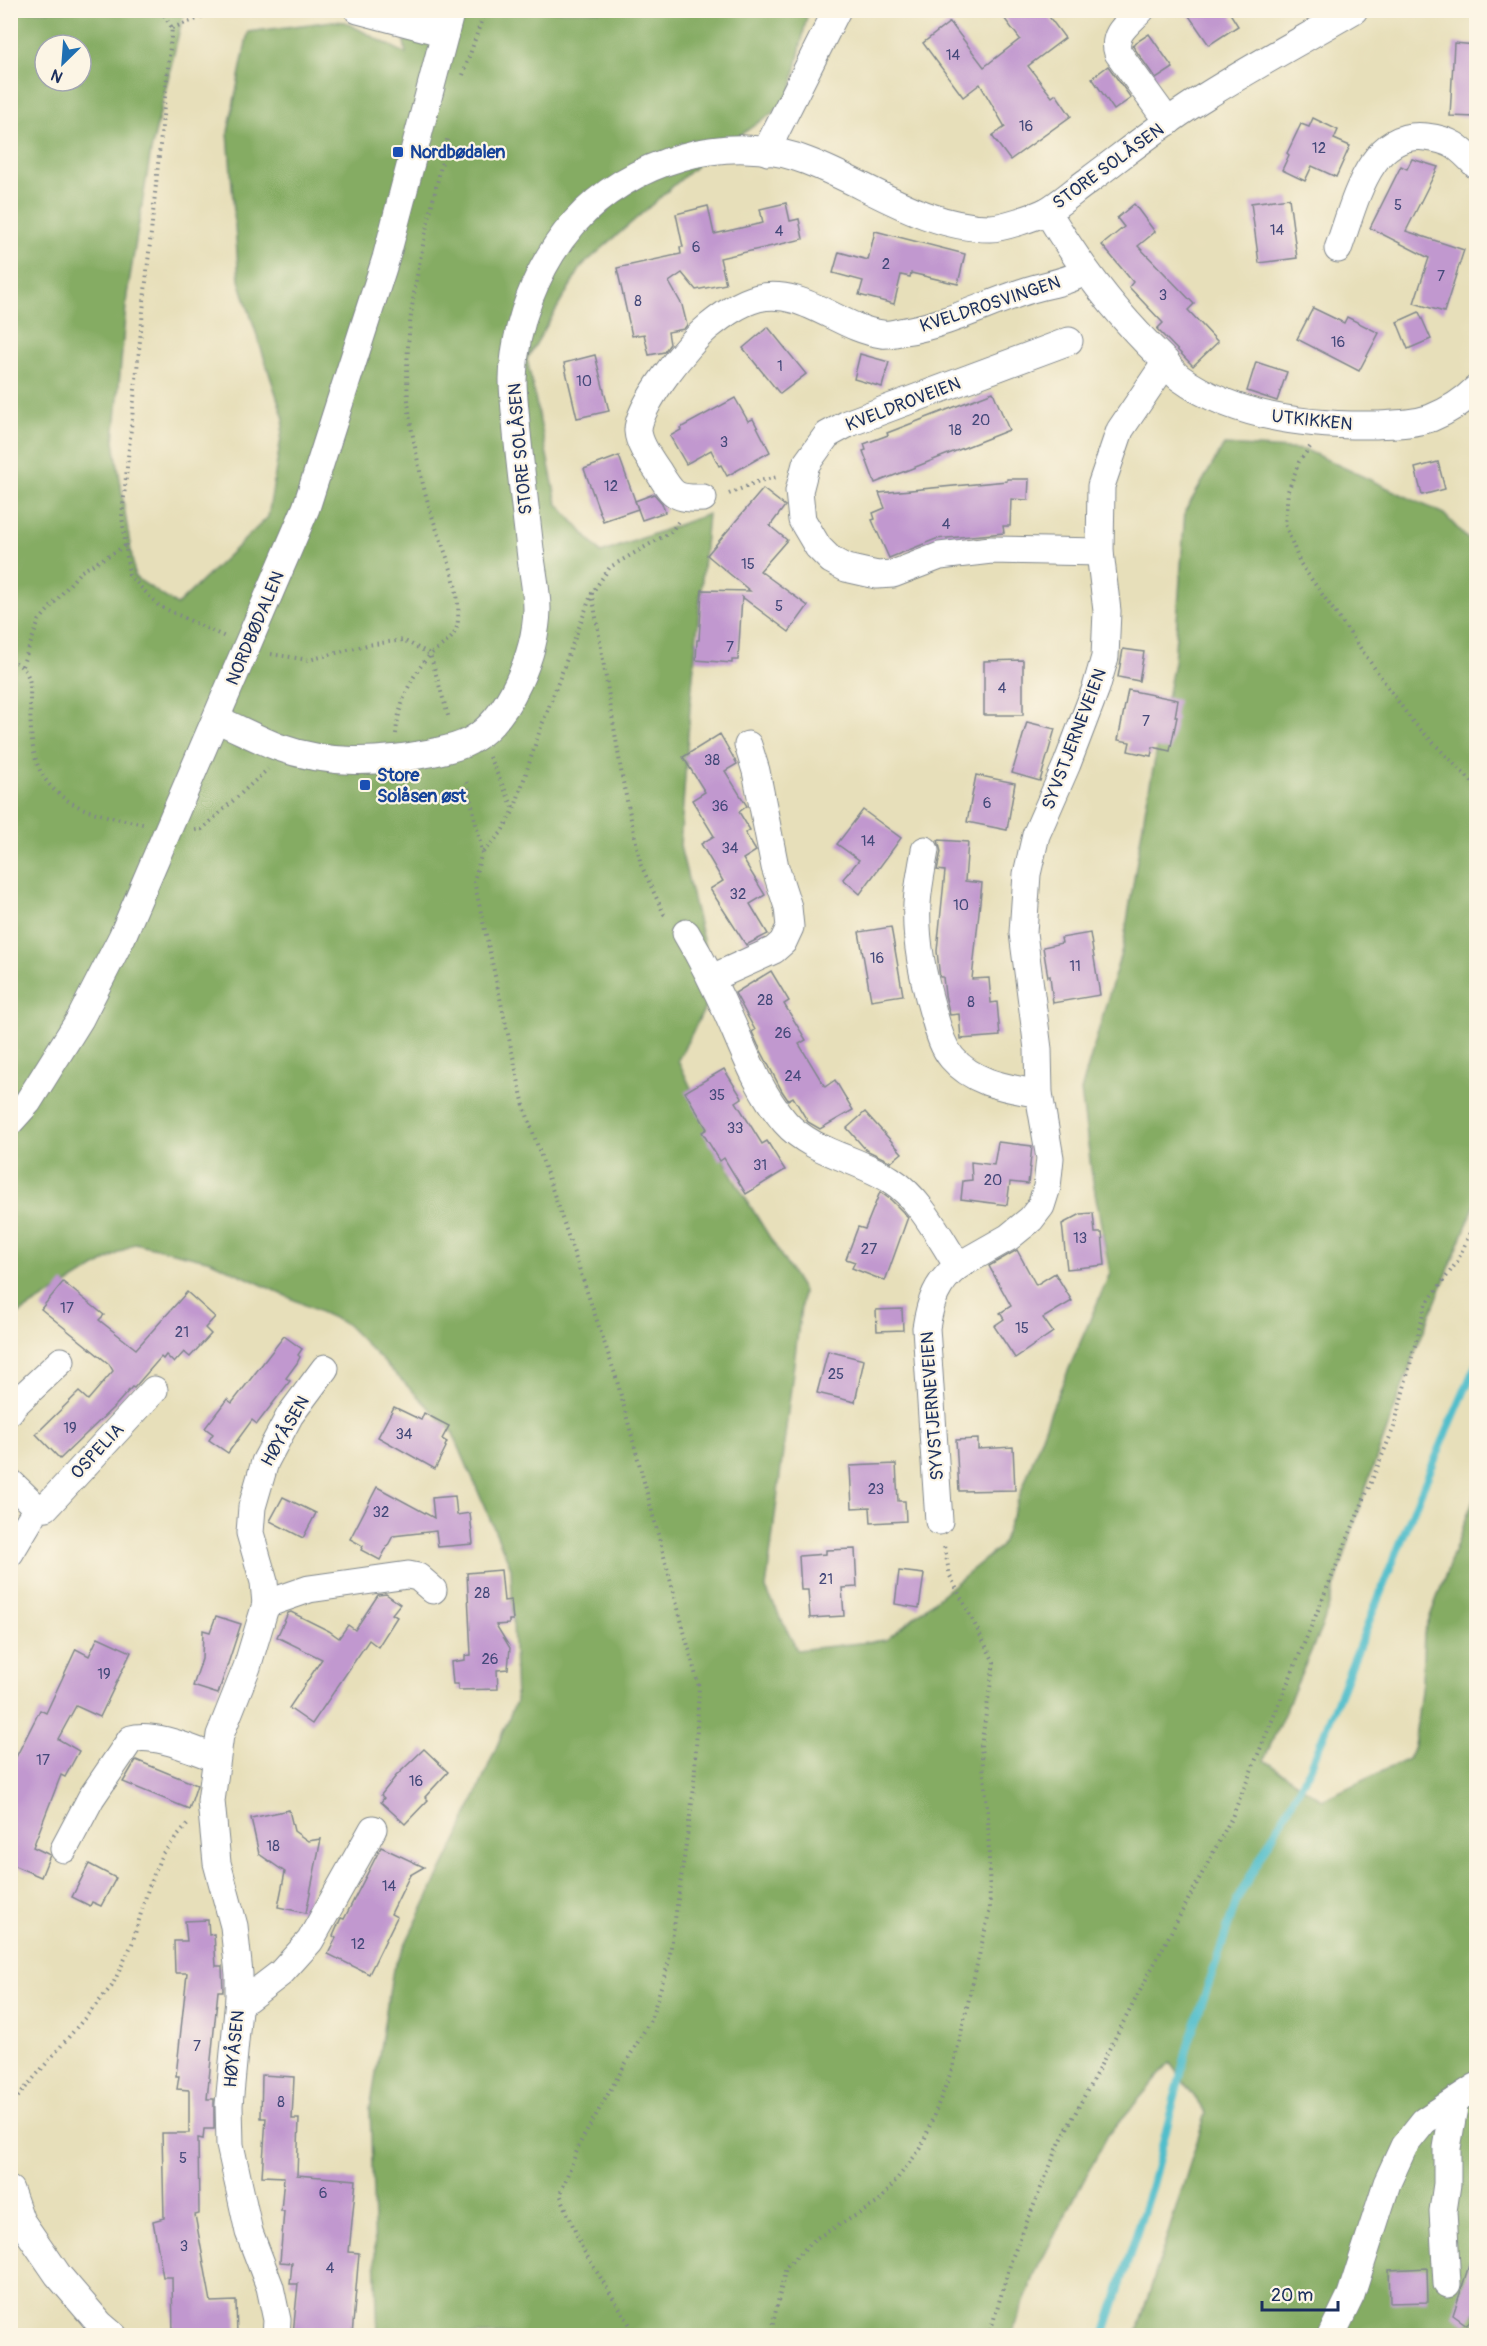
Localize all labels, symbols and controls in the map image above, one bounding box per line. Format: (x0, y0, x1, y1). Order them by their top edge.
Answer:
north arrow (33, 33, 93, 93)
house number: 14 (946, 46, 961, 65)
text: N (48, 64, 66, 87)
house number: 16 (1019, 117, 1033, 136)
street label: STORE SOLÅSEN (1047, 117, 1169, 215)
house number: 12 (1312, 139, 1326, 158)
place label: Nordbødalen (410, 141, 505, 164)
marker: Nordbødalen (391, 145, 405, 159)
house number: 5 (1394, 196, 1402, 215)
house number: 14 (1270, 221, 1285, 240)
house number: 4 (775, 222, 784, 241)
house number: 6 (692, 238, 700, 257)
house number: 2 (882, 255, 890, 274)
house number: 7 (1437, 267, 1445, 286)
street label: KVELDROSVINGEN (917, 271, 1063, 338)
house number: 3 (1159, 286, 1167, 305)
house number: 8 (634, 292, 642, 311)
house number: 16 (1331, 333, 1345, 352)
house number: 1 (777, 357, 783, 376)
house number: 10 (576, 372, 592, 391)
street label: KVELDROVEIEN (842, 372, 964, 437)
street label: STORE SOLÅSEN (502, 382, 538, 516)
street label: UTKIKKEN (1270, 405, 1354, 436)
house number: 20 (972, 411, 990, 430)
house number: 18 (948, 421, 962, 440)
house number: 3 (720, 433, 728, 452)
house number: 12 (604, 477, 618, 496)
house number: 4 (942, 515, 951, 534)
house number: 15 (741, 555, 755, 574)
street label: NORDBØDALEN (221, 568, 290, 689)
house number: 5 (775, 597, 783, 616)
house number: 7 (726, 638, 734, 657)
street label: SYVSTJERNEVEIEN (1037, 665, 1112, 813)
house number: 4 (998, 679, 1007, 698)
house number: 7 (1142, 712, 1150, 731)
house number: 38 (704, 751, 720, 770)
place label: Store Solåsen øst (377, 764, 467, 808)
marker: Store Solåsen øst (358, 778, 372, 792)
house number: 6 (983, 794, 991, 813)
house number: 36 (711, 797, 729, 816)
house number: 14 (861, 832, 876, 851)
house number: 34 (721, 839, 739, 858)
house number: 32 (730, 885, 746, 904)
house number: 10 (953, 896, 969, 915)
house number: 16 (870, 949, 884, 968)
house number: 11 (1069, 957, 1081, 976)
house number: 28 (757, 991, 773, 1010)
house number: 8 (967, 993, 975, 1012)
house number: 26 (774, 1024, 792, 1043)
house number: 24 (784, 1067, 802, 1086)
house number: 35 (709, 1086, 725, 1105)
house number: 33 (727, 1119, 743, 1138)
house number: 31 (753, 1156, 767, 1175)
house number: 20 (984, 1171, 1002, 1190)
house number: 13 (1073, 1229, 1087, 1248)
house number: 27 (861, 1240, 877, 1259)
house number: 17 (60, 1299, 74, 1318)
house number: 15 (1015, 1319, 1029, 1338)
house number: 21 (175, 1323, 189, 1342)
street label: SYVSTJERNEVEIEN (916, 1331, 949, 1481)
house number: 25 (828, 1365, 844, 1384)
street label: HØYÅSEN (255, 1391, 315, 1471)
street label: OSPELIA (66, 1418, 129, 1484)
house number: 19 (63, 1419, 77, 1438)
house number: 34 (395, 1425, 413, 1444)
house number: 23 (868, 1480, 884, 1499)
house number: 32 (373, 1503, 389, 1522)
house number: 21 (819, 1570, 833, 1589)
house number: 28 (474, 1584, 490, 1603)
house number: 26 (481, 1650, 499, 1669)
house number: 19 (97, 1665, 111, 1684)
house number: 17 (36, 1751, 50, 1770)
house number: 16 (409, 1772, 423, 1791)
house number: 18 (266, 1837, 280, 1856)
house number: 14 (382, 1877, 397, 1896)
house number: 12 (351, 1935, 365, 1954)
street label: HØYÅSEN (218, 2009, 250, 2089)
house number: 7 (193, 2037, 201, 2056)
house number: 8 (277, 2093, 285, 2112)
house number: 5 (179, 2149, 187, 2168)
house number: 6 (319, 2184, 327, 2203)
house number: 3 (180, 2237, 188, 2256)
house number: 4 (326, 2259, 335, 2278)
scale bar (1262, 2274, 1338, 2312)
text: 20 m (1271, 2284, 1313, 2307)

